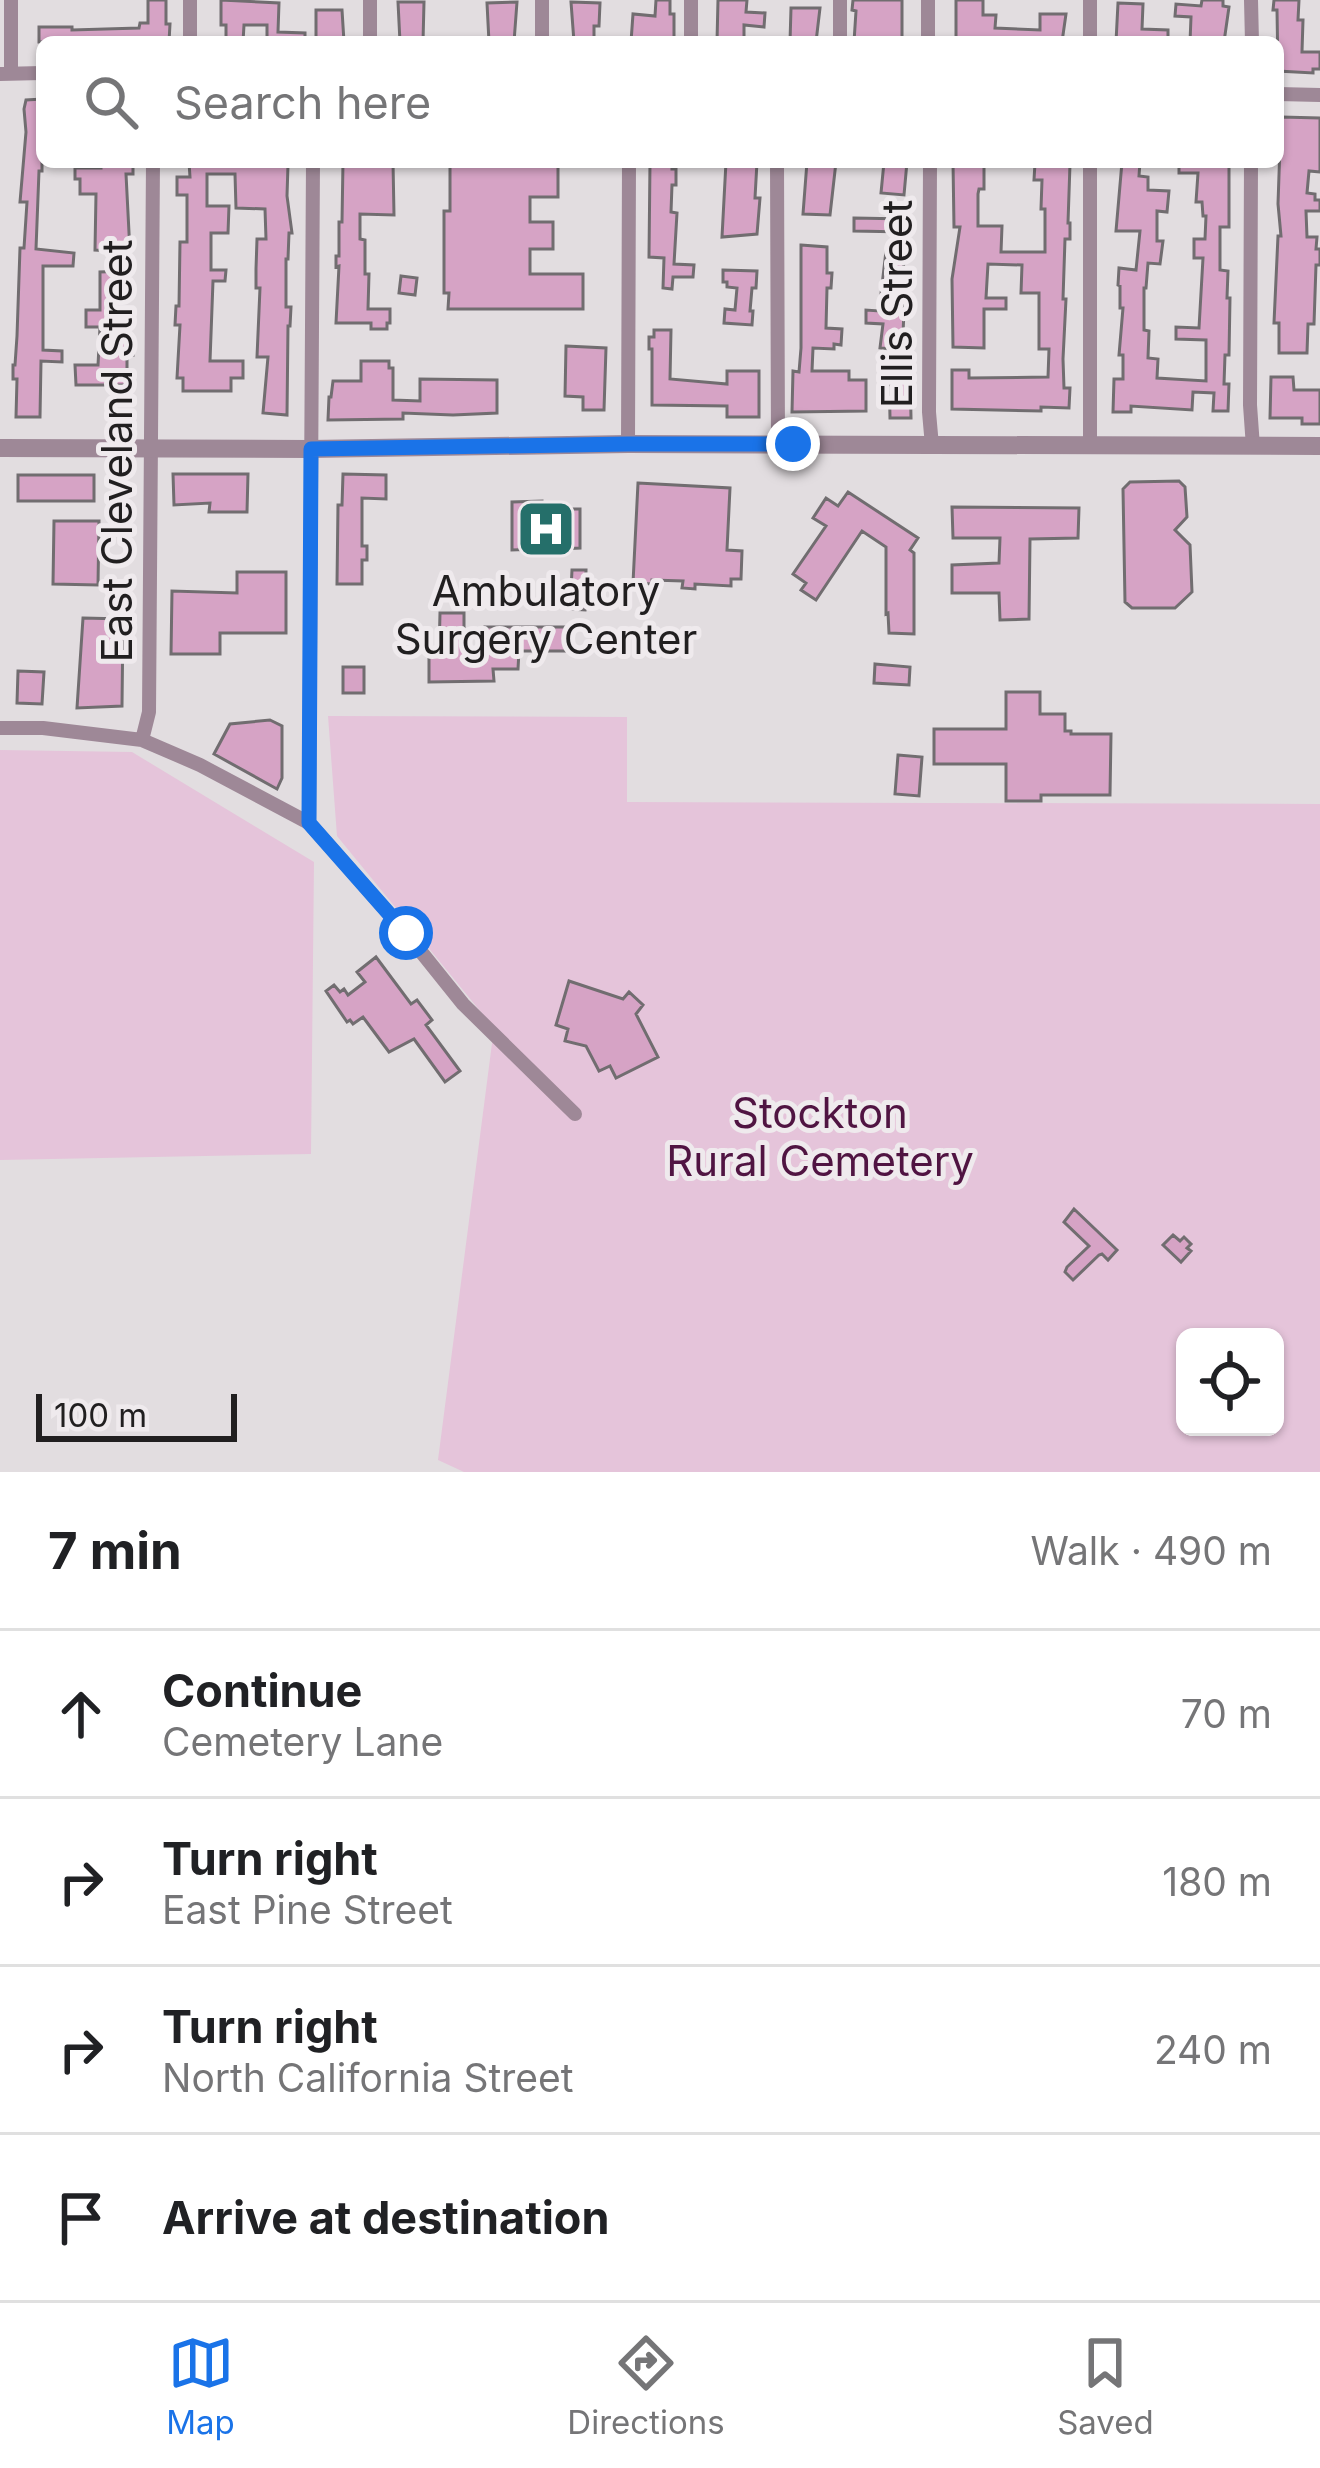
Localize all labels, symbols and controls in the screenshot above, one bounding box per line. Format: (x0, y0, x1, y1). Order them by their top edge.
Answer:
search box (36, 36, 1284, 168)
icon: search (78, 69, 144, 135)
text: Search here (174, 75, 431, 130)
street label: Ellis Street (871, 200, 922, 408)
street label: East Cleveland Street (91, 240, 142, 662)
route end (766, 417, 820, 471)
hospital icon: Ambulatory Surgery Center (515, 498, 577, 560)
place label: Ambulatory Surgery Center (395, 565, 697, 664)
route start (379, 906, 433, 960)
park label: Stockton Rural Cemetery (666, 1087, 974, 1186)
map controls (1176, 1328, 1284, 1436)
button: locate (1176, 1328, 1284, 1436)
scale bar (36, 1388, 237, 1441)
text: 100 m (54, 1395, 147, 1435)
text: 7 min (48, 1520, 182, 1581)
text: Walk · 490 m (1031, 1527, 1272, 1574)
text: Continue (162, 1663, 362, 1718)
icon: ahead (48, 1681, 114, 1747)
text: 70 m (1181, 1690, 1272, 1737)
text: Cemetery Lane (162, 1718, 443, 1765)
text: Turn right (162, 1831, 378, 1886)
icon: right (48, 1849, 114, 1915)
text: 180 m (1162, 1858, 1272, 1905)
text: East Pine Street (162, 1886, 453, 1933)
text: Turn right (162, 1999, 378, 2054)
icon: right (48, 2017, 114, 2083)
text: 240 m (1154, 2026, 1272, 2073)
text: North California Street (162, 2054, 574, 2101)
icon: arrive (48, 2185, 114, 2251)
text: Arrive at destination (162, 2190, 609, 2245)
tab: Map (166, 2330, 235, 2442)
tab: Directions (567, 2330, 725, 2442)
tab: Saved (1057, 2330, 1154, 2442)

